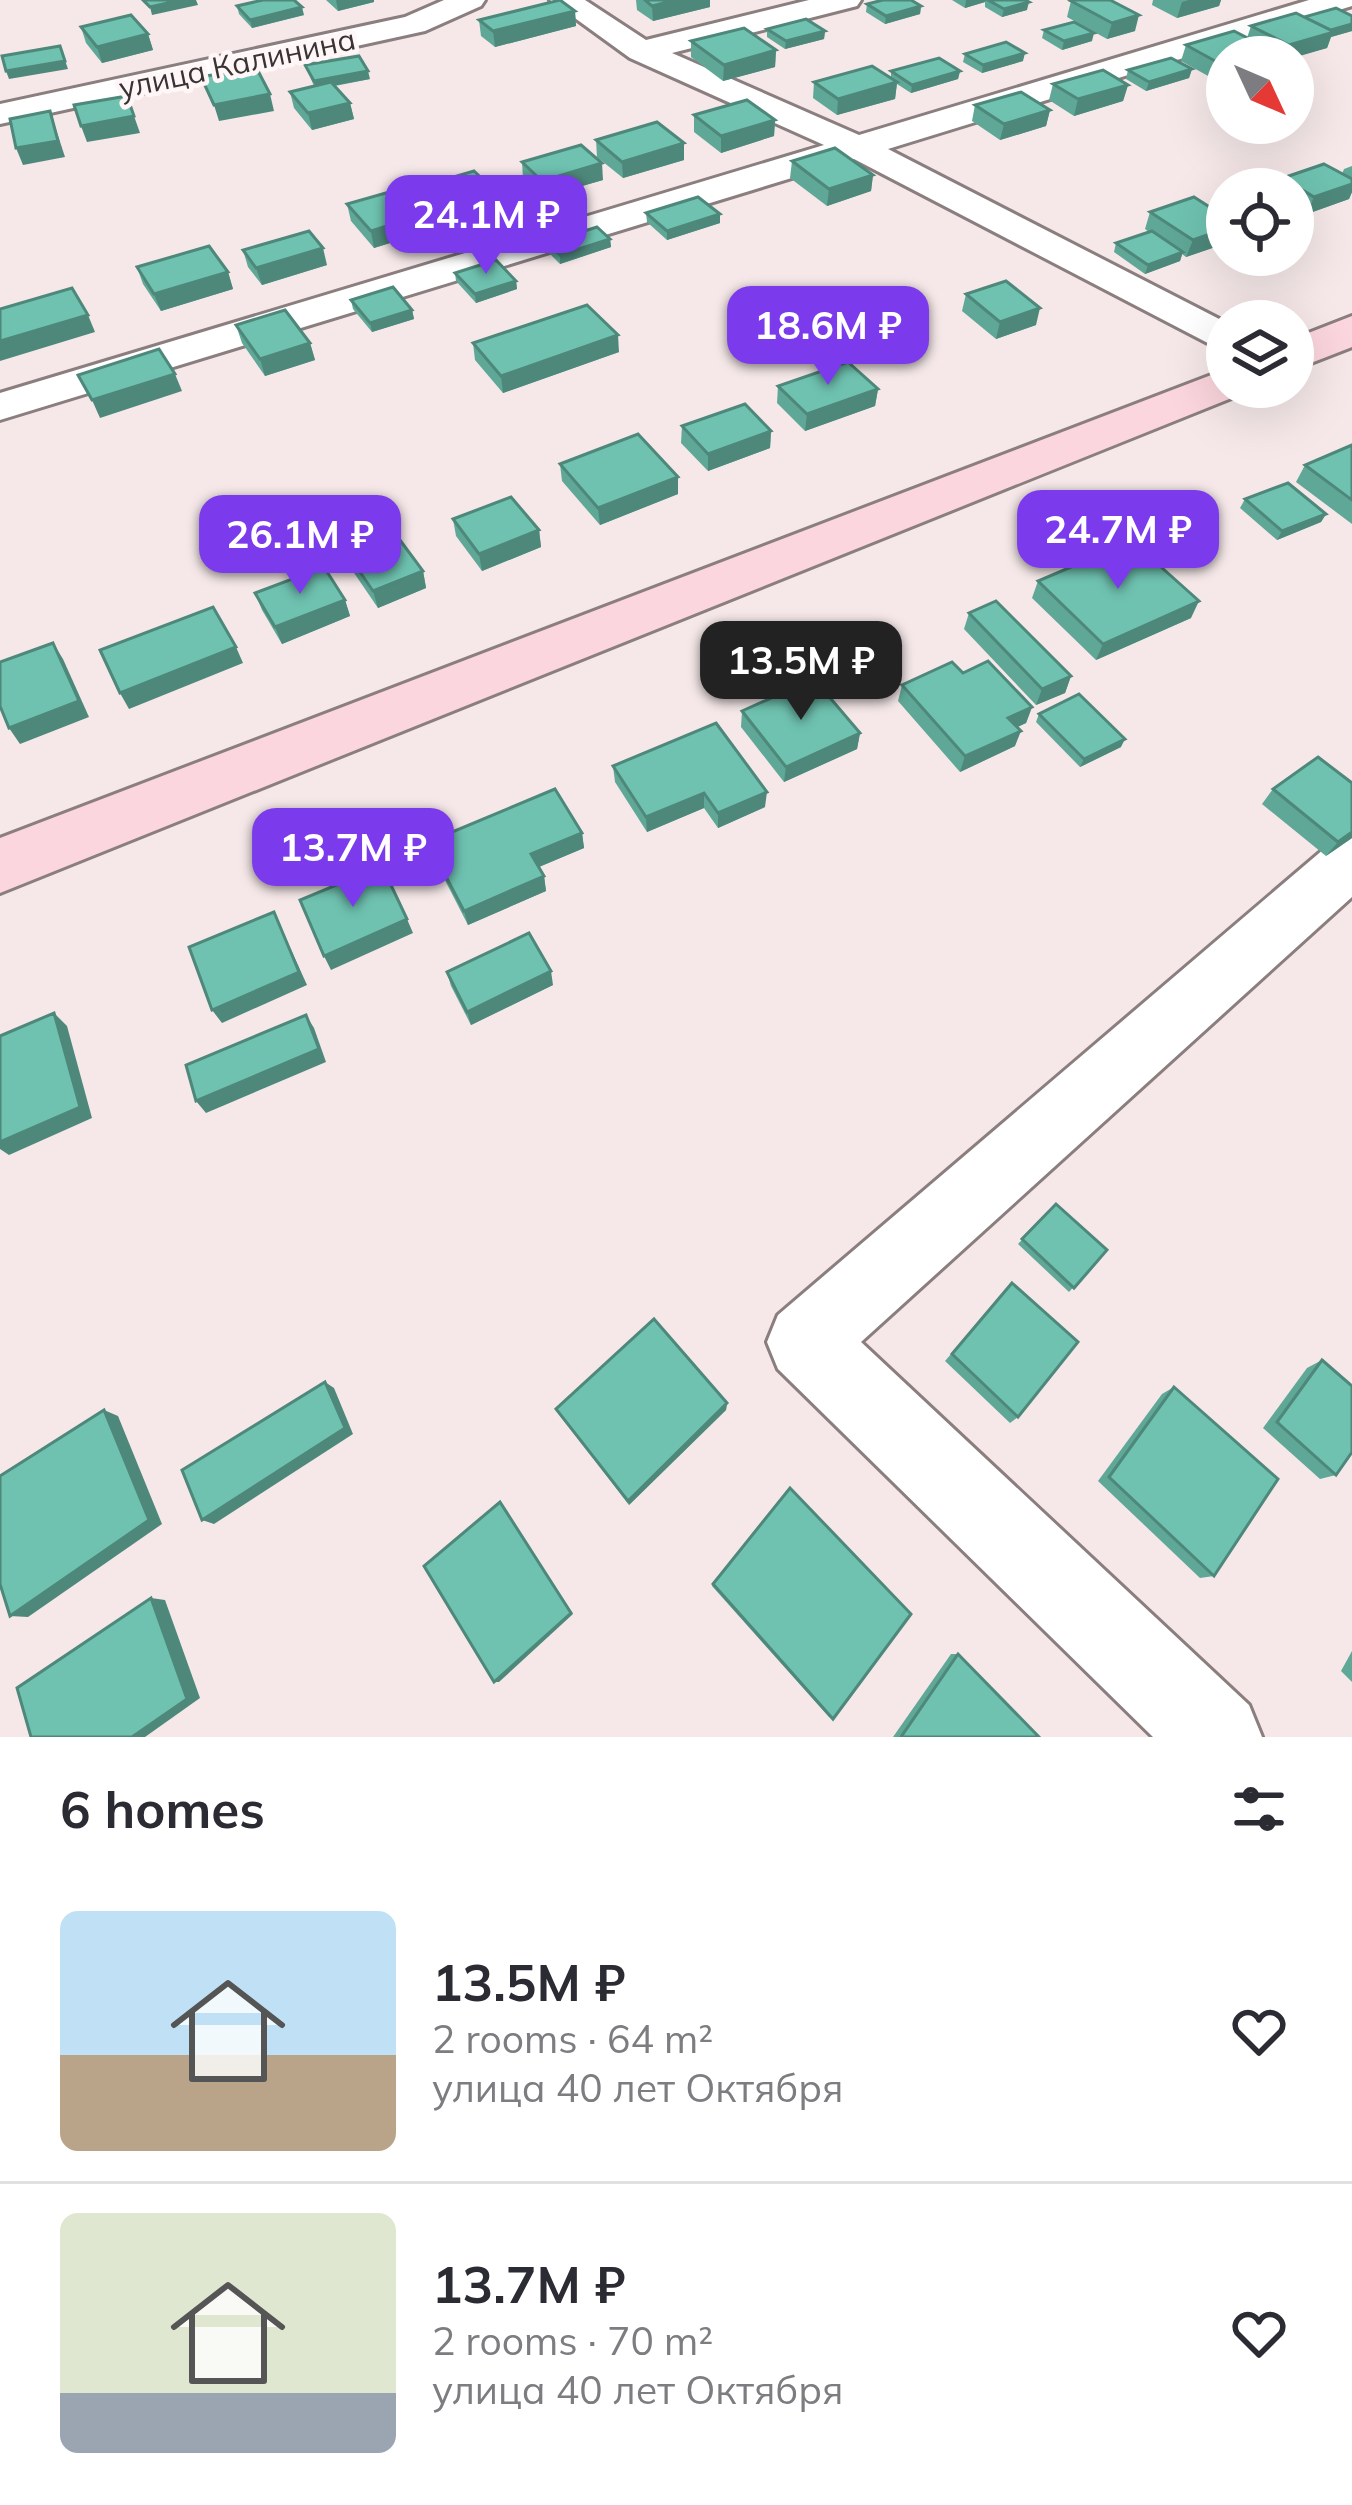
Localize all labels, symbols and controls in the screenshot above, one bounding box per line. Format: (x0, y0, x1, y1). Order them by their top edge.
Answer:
street label: улица Калинина (115, 19, 359, 107)
north arrow (1206, 36, 1314, 144)
map controls (1206, 36, 1314, 408)
button: locate (1206, 168, 1314, 276)
pin: 24.1M ₽ (375, 175, 597, 277)
text: 24.1M ₽ (412, 189, 560, 238)
pin: 18.6M ₽ (717, 286, 939, 388)
text: 18.6M ₽ (754, 300, 902, 349)
button: layers (1206, 300, 1314, 408)
pin: 24.7M ₽ (1007, 490, 1229, 592)
pin: 26.1M ₽ (189, 495, 411, 597)
text: 24.7M ₽ (1044, 504, 1192, 553)
text: 26.1M ₽ (226, 509, 374, 558)
pin: 13.5M ₽ (690, 621, 912, 723)
text: 13.5M ₽ (727, 635, 875, 684)
pin: 13.7M ₽ (242, 808, 464, 910)
text: 13.7M ₽ (279, 822, 427, 871)
icon: filters (1226, 1776, 1292, 1842)
text: 6 homes (60, 1777, 265, 1841)
text: 13.5M ₽ (432, 1950, 625, 2014)
icon: home (156, 1959, 300, 2103)
icon: heart (1226, 1998, 1292, 2064)
text: 2 rooms · 64 m² (432, 2014, 713, 2063)
text: улица 40 лет Октября (432, 2063, 843, 2112)
text: 13.7M ₽ (432, 2252, 625, 2316)
icon: home (156, 2261, 300, 2405)
icon: heart (1226, 2300, 1292, 2366)
text: 2 rooms · 70 m² (432, 2316, 713, 2365)
text: улица 40 лет Октября (432, 2365, 843, 2414)

